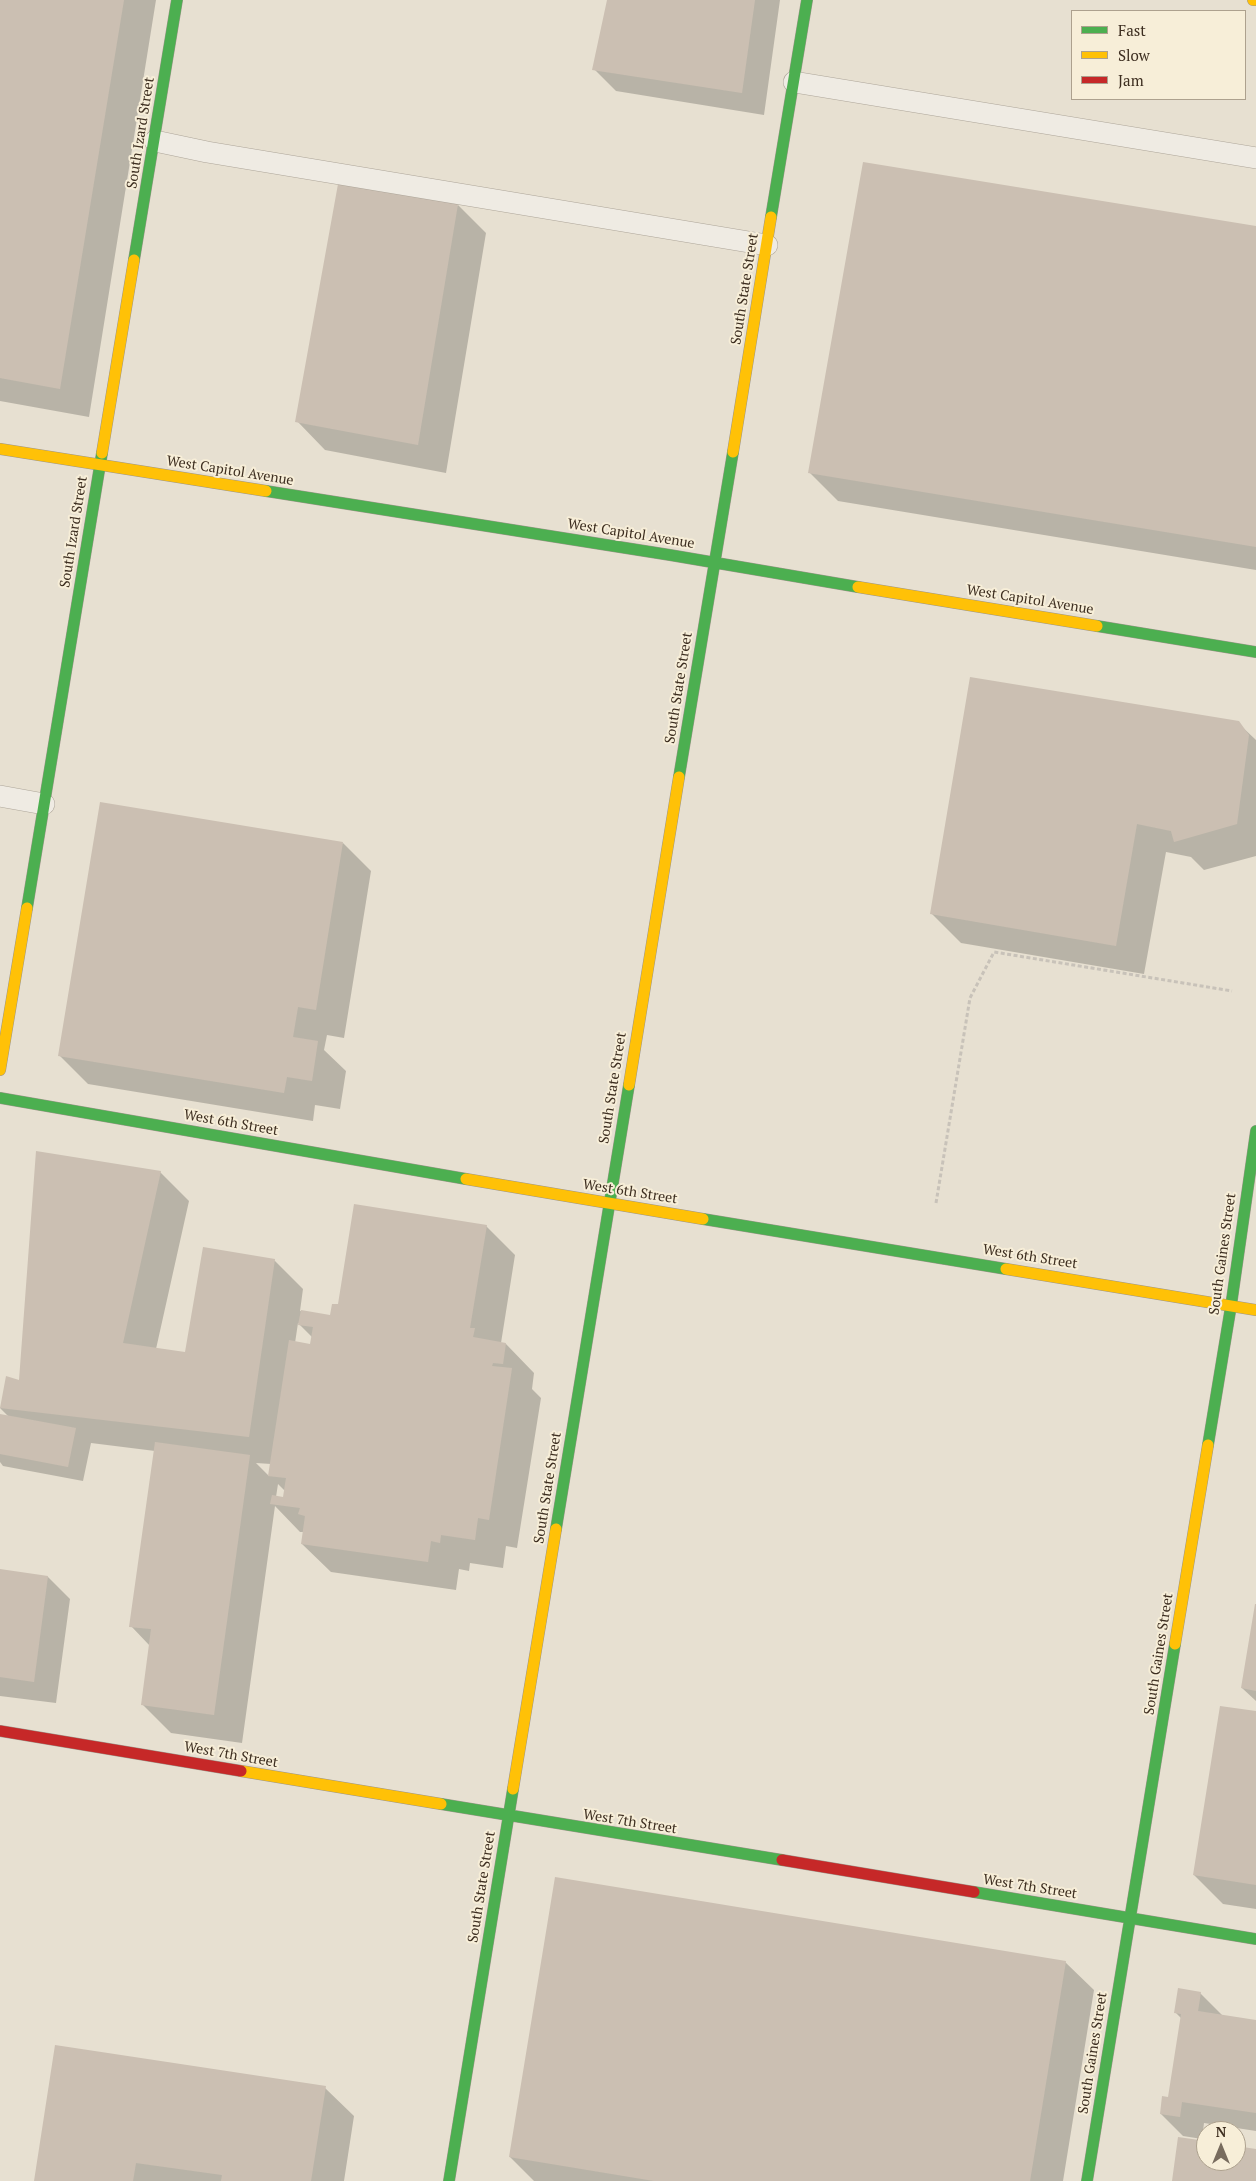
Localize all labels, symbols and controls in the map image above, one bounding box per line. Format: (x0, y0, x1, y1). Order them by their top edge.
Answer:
legend (1071, 10, 1246, 100)
text: Fast (1118, 20, 1146, 40)
text: Slow (1118, 45, 1150, 65)
text: Jam (1118, 70, 1144, 90)
street label: South Izard Street (124, 76, 158, 190)
street label: South State Street (728, 232, 762, 346)
street label: West Capitol Avenue (165, 453, 295, 489)
street label: South Izard Street (57, 475, 91, 589)
street label: West Capitol Avenue (566, 516, 696, 552)
street label: West Capitol Avenue (965, 582, 1095, 618)
street label: South State Street (662, 631, 696, 745)
street label: South State Street (596, 1031, 630, 1145)
street label: West 6th Street (183, 1106, 279, 1140)
street label: West 6th Street (582, 1176, 678, 1208)
street label: South Gaines Street (1206, 1192, 1240, 1316)
street label: West 6th Street (982, 1241, 1078, 1273)
street label: South State Street (531, 1431, 565, 1545)
street label: South Gaines Street (1141, 1592, 1177, 1716)
street label: West 7th Street (183, 1738, 279, 1772)
street label: West 7th Street (582, 1806, 678, 1838)
street label: South State Street (465, 1830, 499, 1944)
street label: West 7th Street (982, 1871, 1078, 1903)
street label: South Gaines Street (1075, 1991, 1111, 2115)
north arrow (1196, 2121, 1246, 2171)
text: N (1216, 2122, 1226, 2141)

